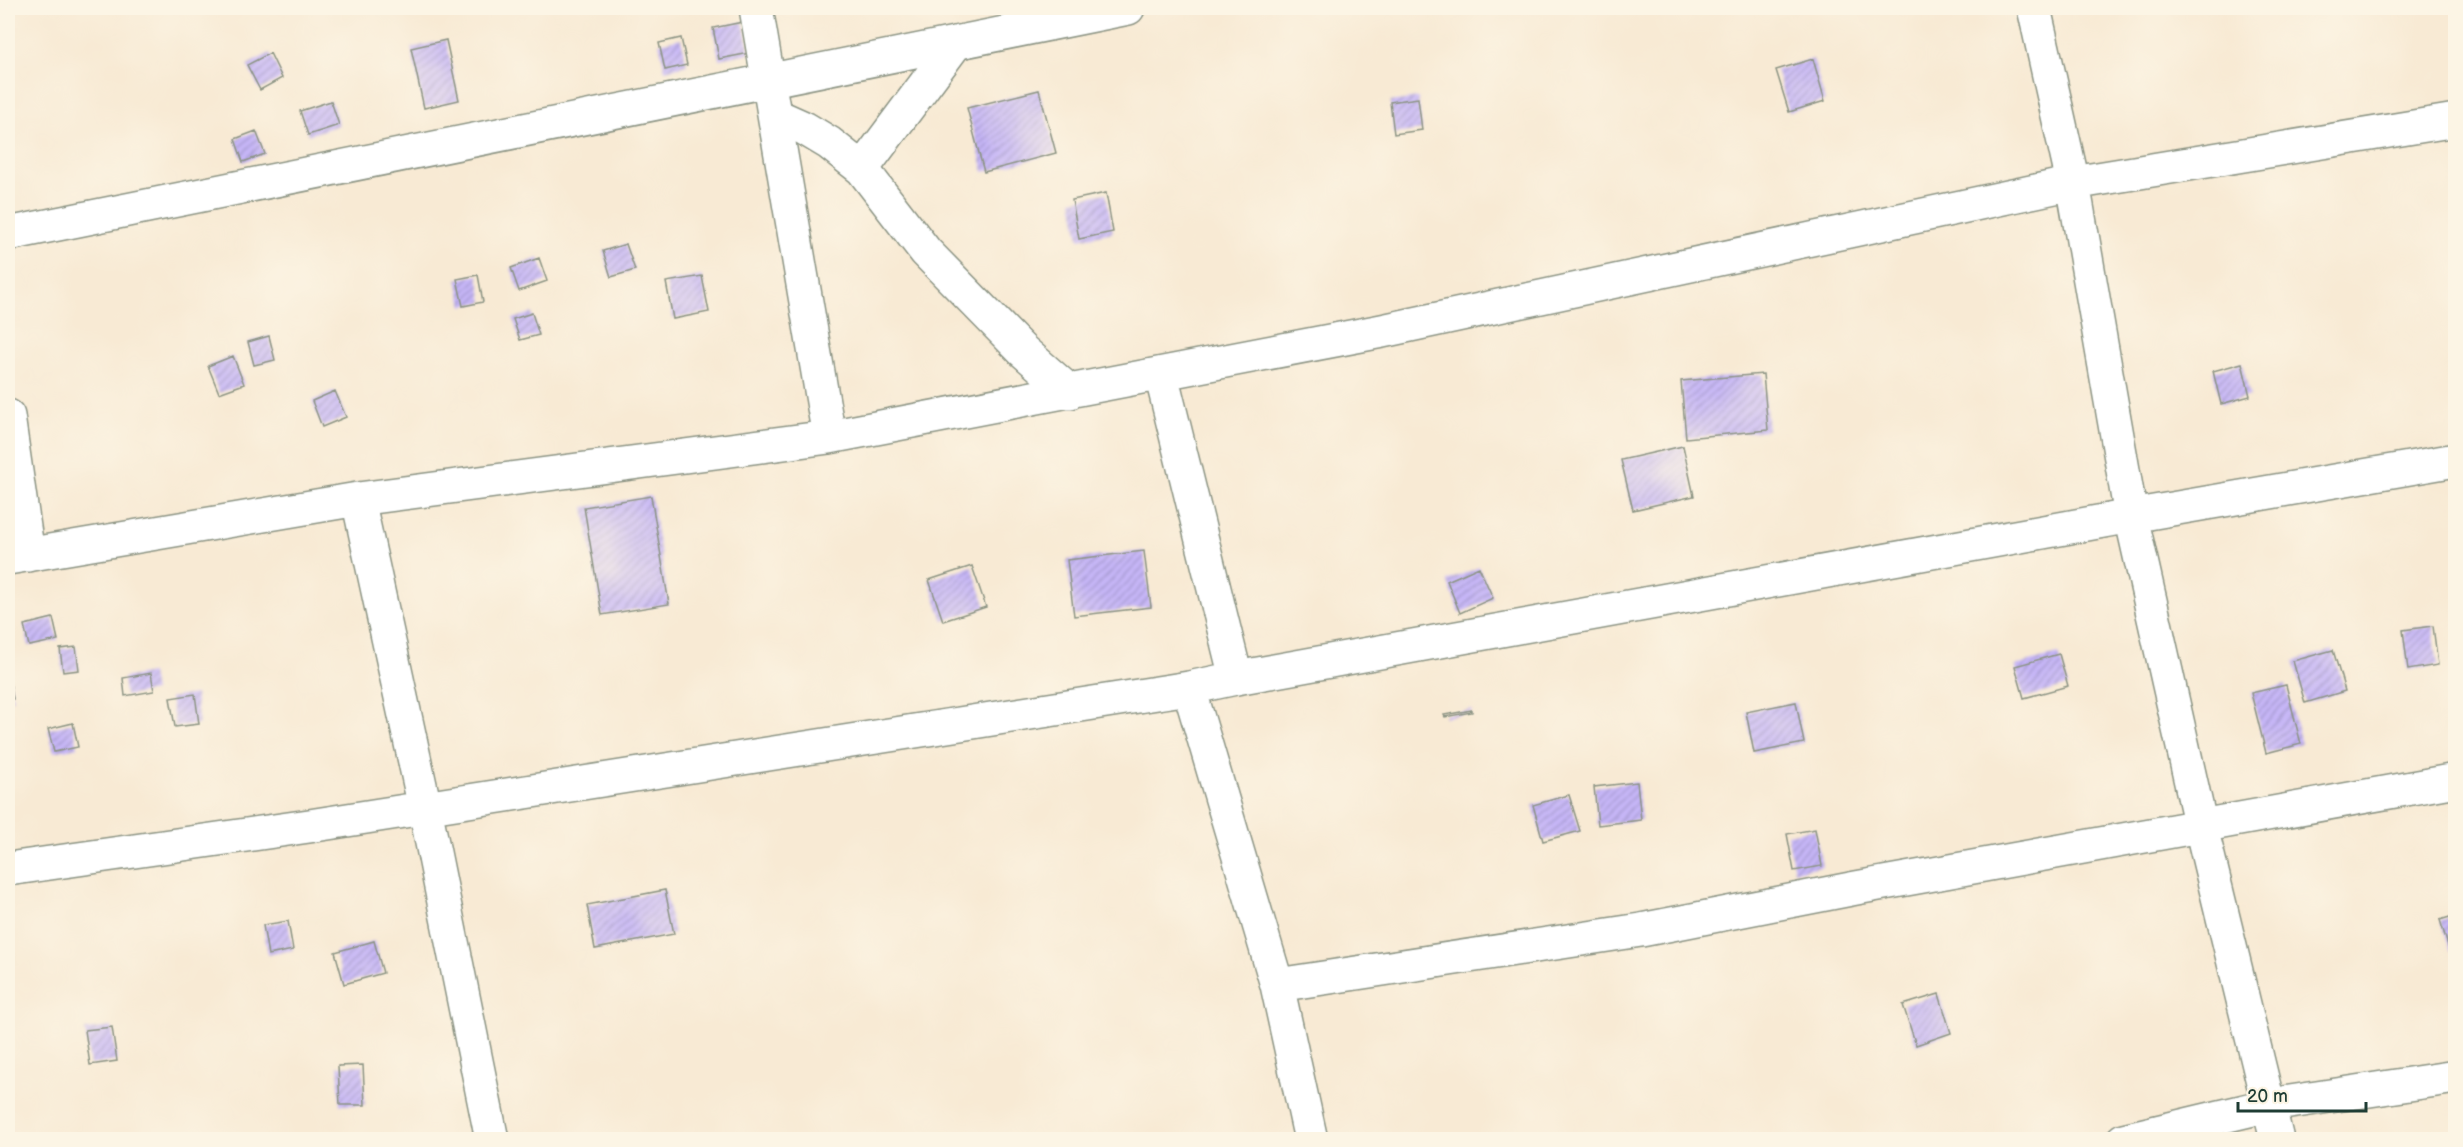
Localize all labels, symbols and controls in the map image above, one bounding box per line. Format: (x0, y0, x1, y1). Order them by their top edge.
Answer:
scale bar (2238, 1075, 2366, 1113)
text: 20 m (2247, 1086, 2288, 1107)

